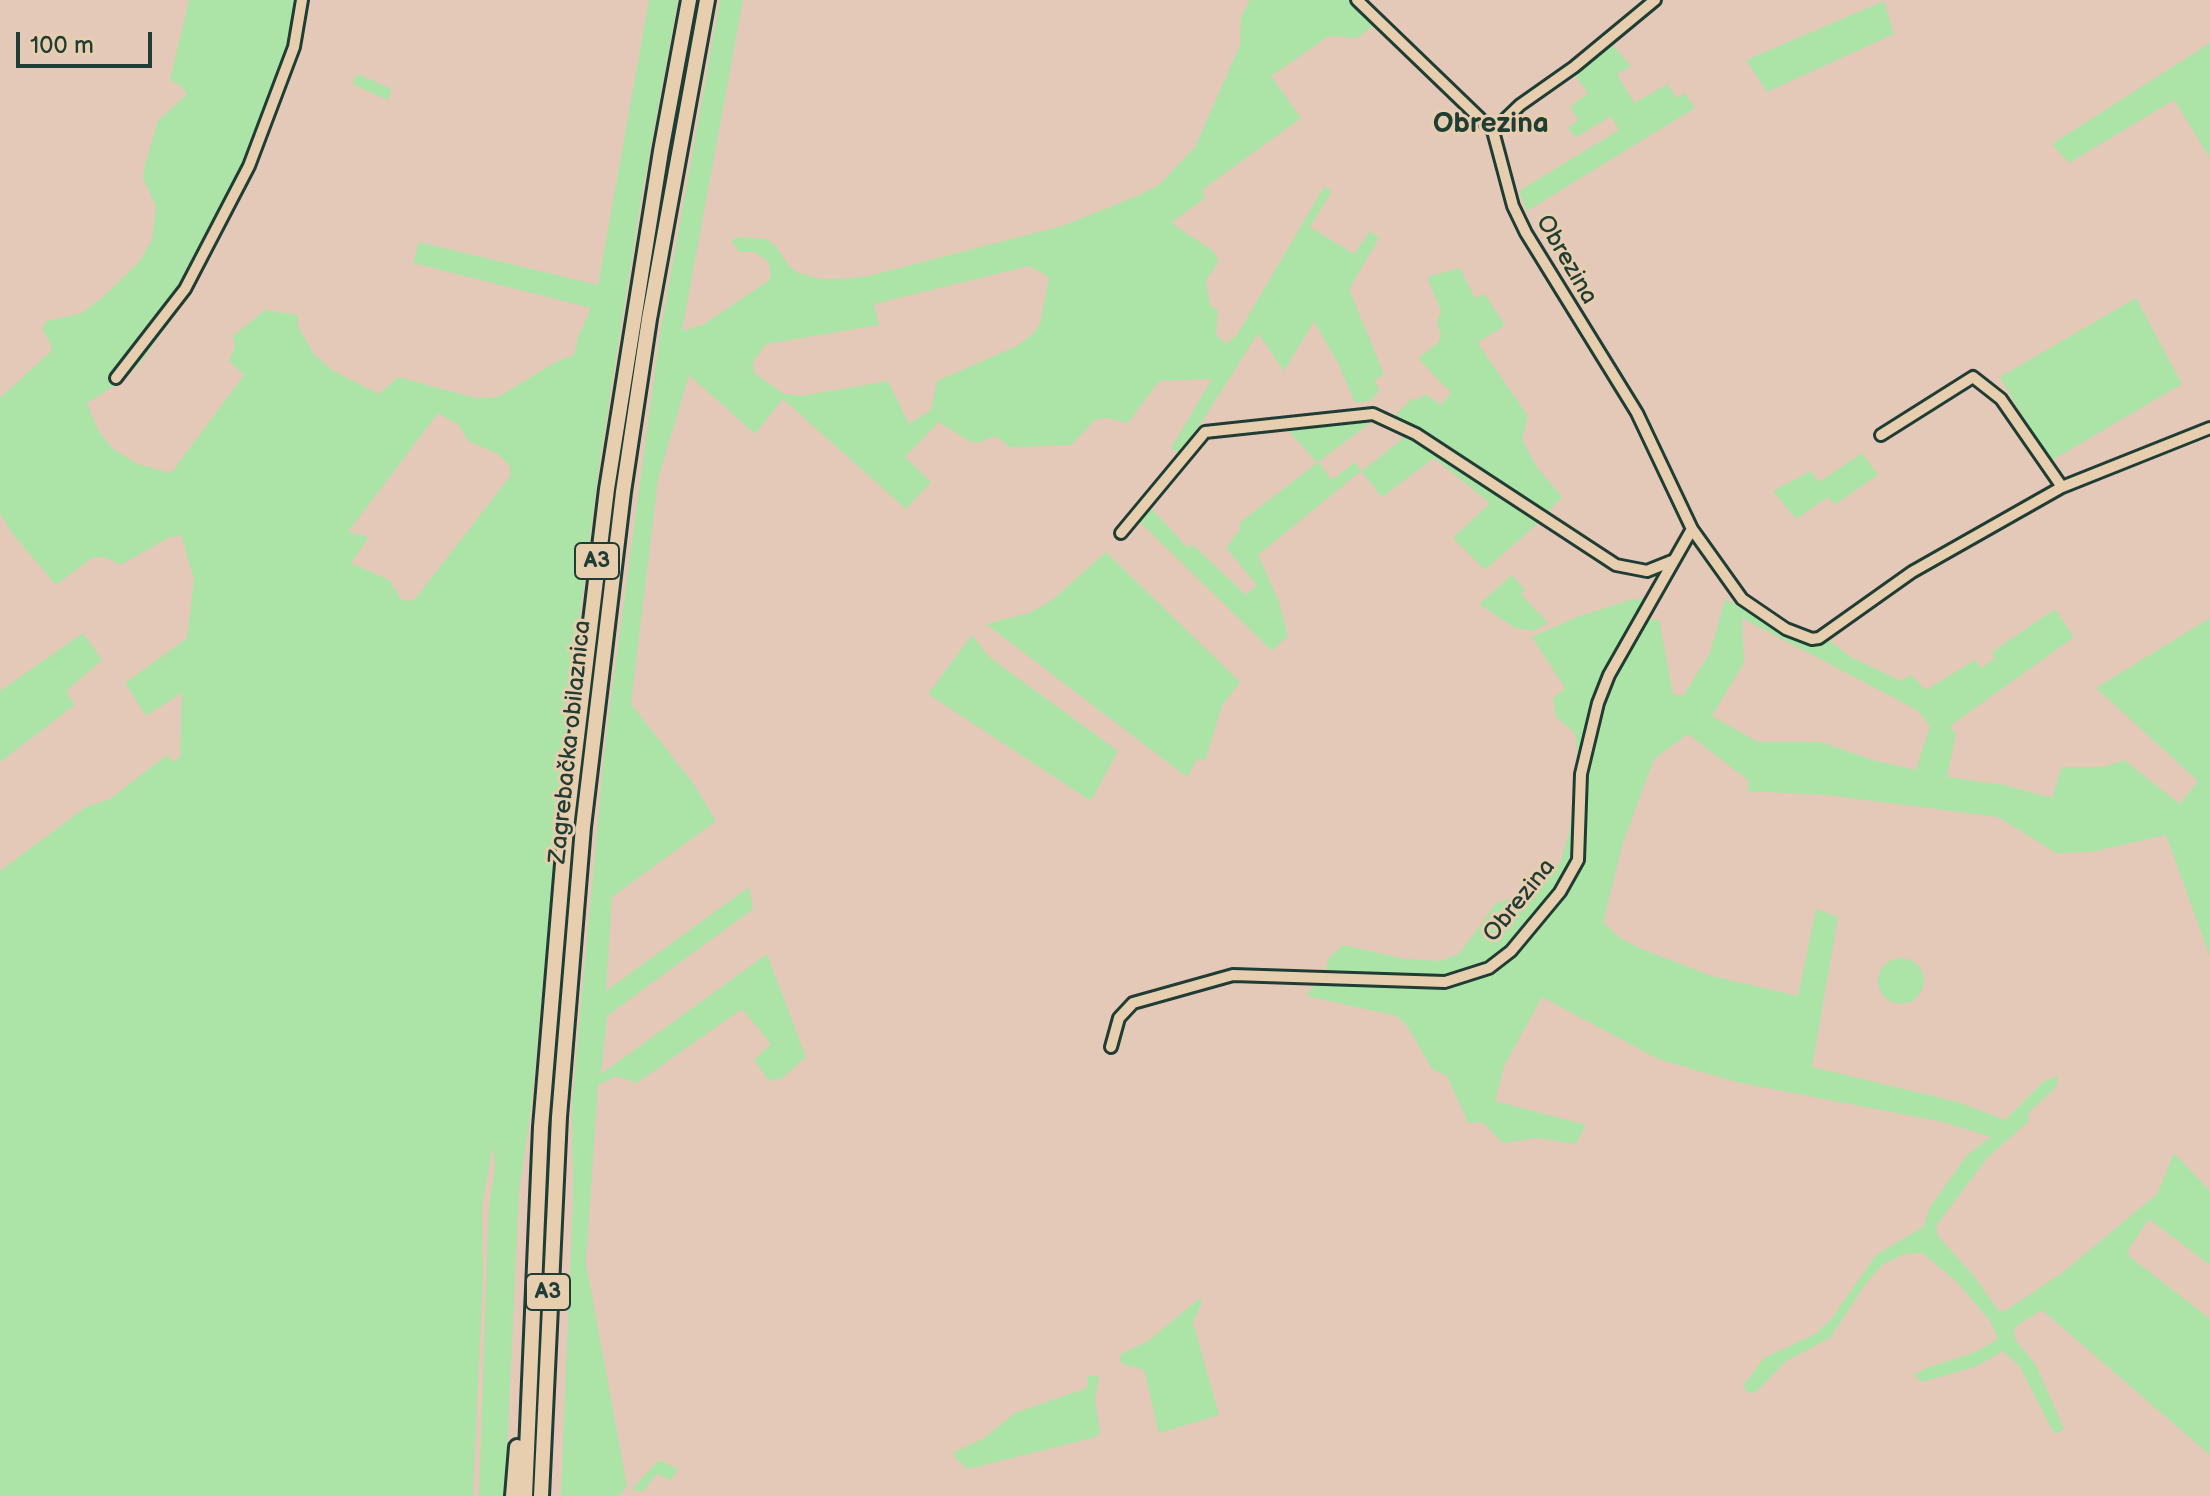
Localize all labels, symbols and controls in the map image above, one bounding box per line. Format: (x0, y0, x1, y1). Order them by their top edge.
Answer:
scale bar (20, 16, 156, 66)
text: 100 m (30, 31, 94, 60)
district label: Obrezina (1433, 108, 1549, 142)
street label: Obrezina (1529, 210, 1603, 310)
road number: A3 (575, 543, 619, 579)
street label: Zagrebačka obilaznica (544, 619, 598, 865)
street label: Obrezina (1478, 854, 1562, 948)
road number: A3 (526, 1274, 570, 1310)

